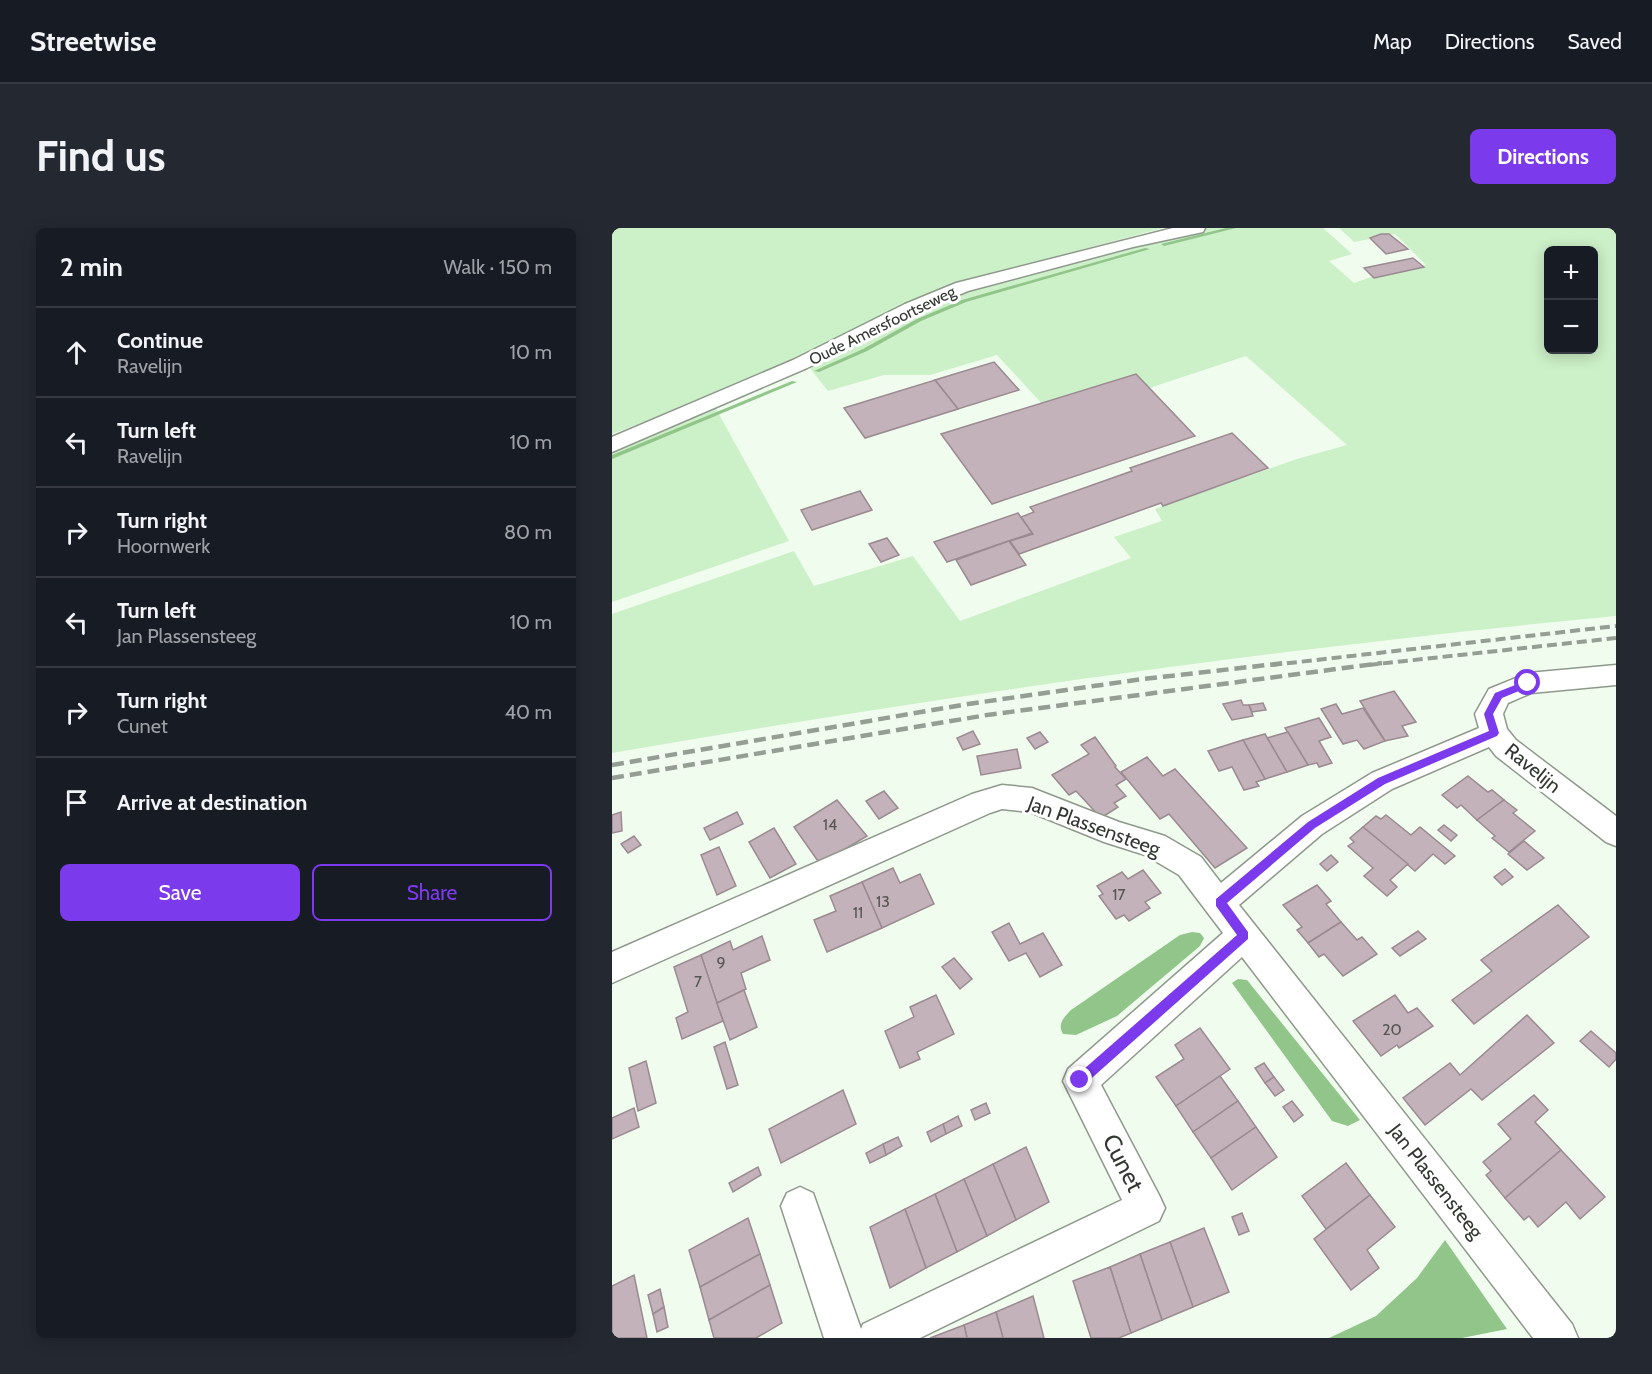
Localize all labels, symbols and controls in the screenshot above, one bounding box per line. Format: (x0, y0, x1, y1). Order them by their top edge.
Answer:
text: Streetwise (30, 24, 156, 58)
text: Map (1373, 29, 1412, 54)
text: Directions (1445, 29, 1534, 54)
text: Saved (1567, 29, 1622, 54)
button: Directions (1470, 129, 1616, 184)
text: Find us (36, 130, 165, 182)
map controls (1544, 246, 1598, 354)
button: + (1544, 246, 1598, 300)
text: 2 min (60, 251, 123, 283)
text: Walk · 150 m (444, 255, 552, 279)
street label: Oude Amersfoortseweg (806, 281, 960, 369)
button: − (1544, 300, 1598, 354)
text: Continue (117, 327, 203, 354)
icon: ahead (60, 336, 93, 369)
text: 10 m (509, 340, 552, 364)
text: Ravelijn (117, 354, 182, 378)
text: Turn left (117, 417, 196, 444)
icon: left (60, 426, 93, 459)
text: 10 m (509, 430, 552, 454)
text: Ravelijn (117, 444, 182, 468)
text: Turn right (117, 507, 207, 534)
icon: right (60, 516, 93, 549)
text: 80 m (504, 520, 552, 544)
text: Hoornwerk (117, 534, 210, 558)
text: Turn left (117, 597, 196, 624)
icon: left (60, 606, 93, 639)
text: 10 m (509, 610, 552, 634)
text: Jan Plassensteeg (117, 624, 256, 648)
route start (1514, 669, 1540, 695)
text: Turn right (117, 687, 207, 714)
icon: right (60, 696, 93, 729)
text: 40 m (504, 700, 552, 724)
text: Cunet (117, 714, 168, 738)
street label: Ravelijn (1500, 738, 1566, 798)
icon: arrive (60, 786, 93, 819)
text: Arrive at destination (117, 789, 307, 816)
street label: Jan Plassensteeg (1024, 791, 1164, 861)
house number: 14 (823, 815, 837, 834)
button: Save (60, 864, 300, 921)
button: Share (312, 864, 552, 921)
house number: 17 (1112, 885, 1126, 904)
house number: 13 (876, 892, 890, 911)
house number: 11 (853, 903, 863, 922)
house number: 9 (716, 953, 726, 972)
house number: 7 (694, 972, 702, 991)
house number: 20 (1382, 1020, 1402, 1039)
route end (1066, 1066, 1092, 1092)
street label: Jan Plassensteeg (1383, 1118, 1489, 1244)
street label: Cunet (1097, 1129, 1150, 1196)

